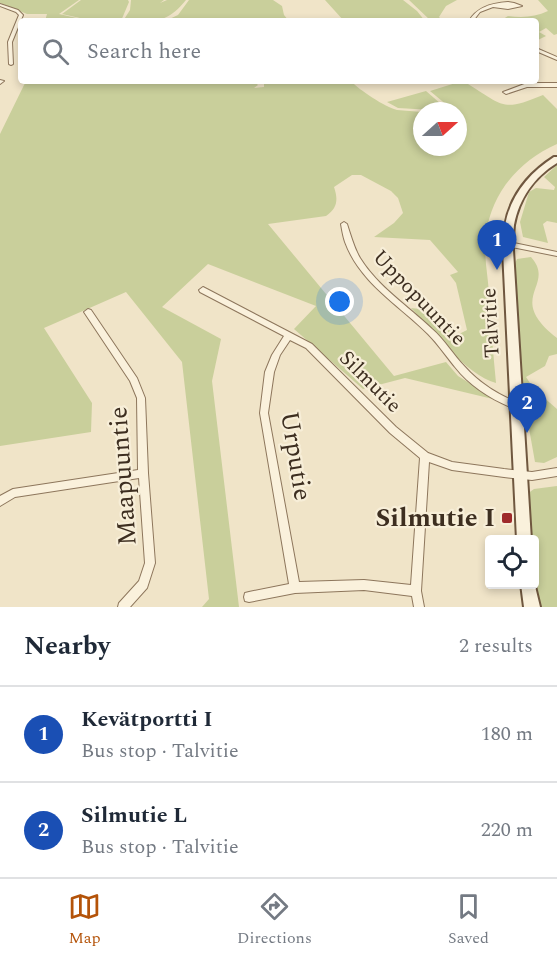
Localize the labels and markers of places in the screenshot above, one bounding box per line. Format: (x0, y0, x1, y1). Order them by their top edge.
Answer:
pin: 1 (478, 220, 516, 270)
pin: 2 (508, 384, 546, 433)
place label: Silmutie I (375, 498, 495, 538)
marker: Silmutie I (500, 511, 514, 525)

